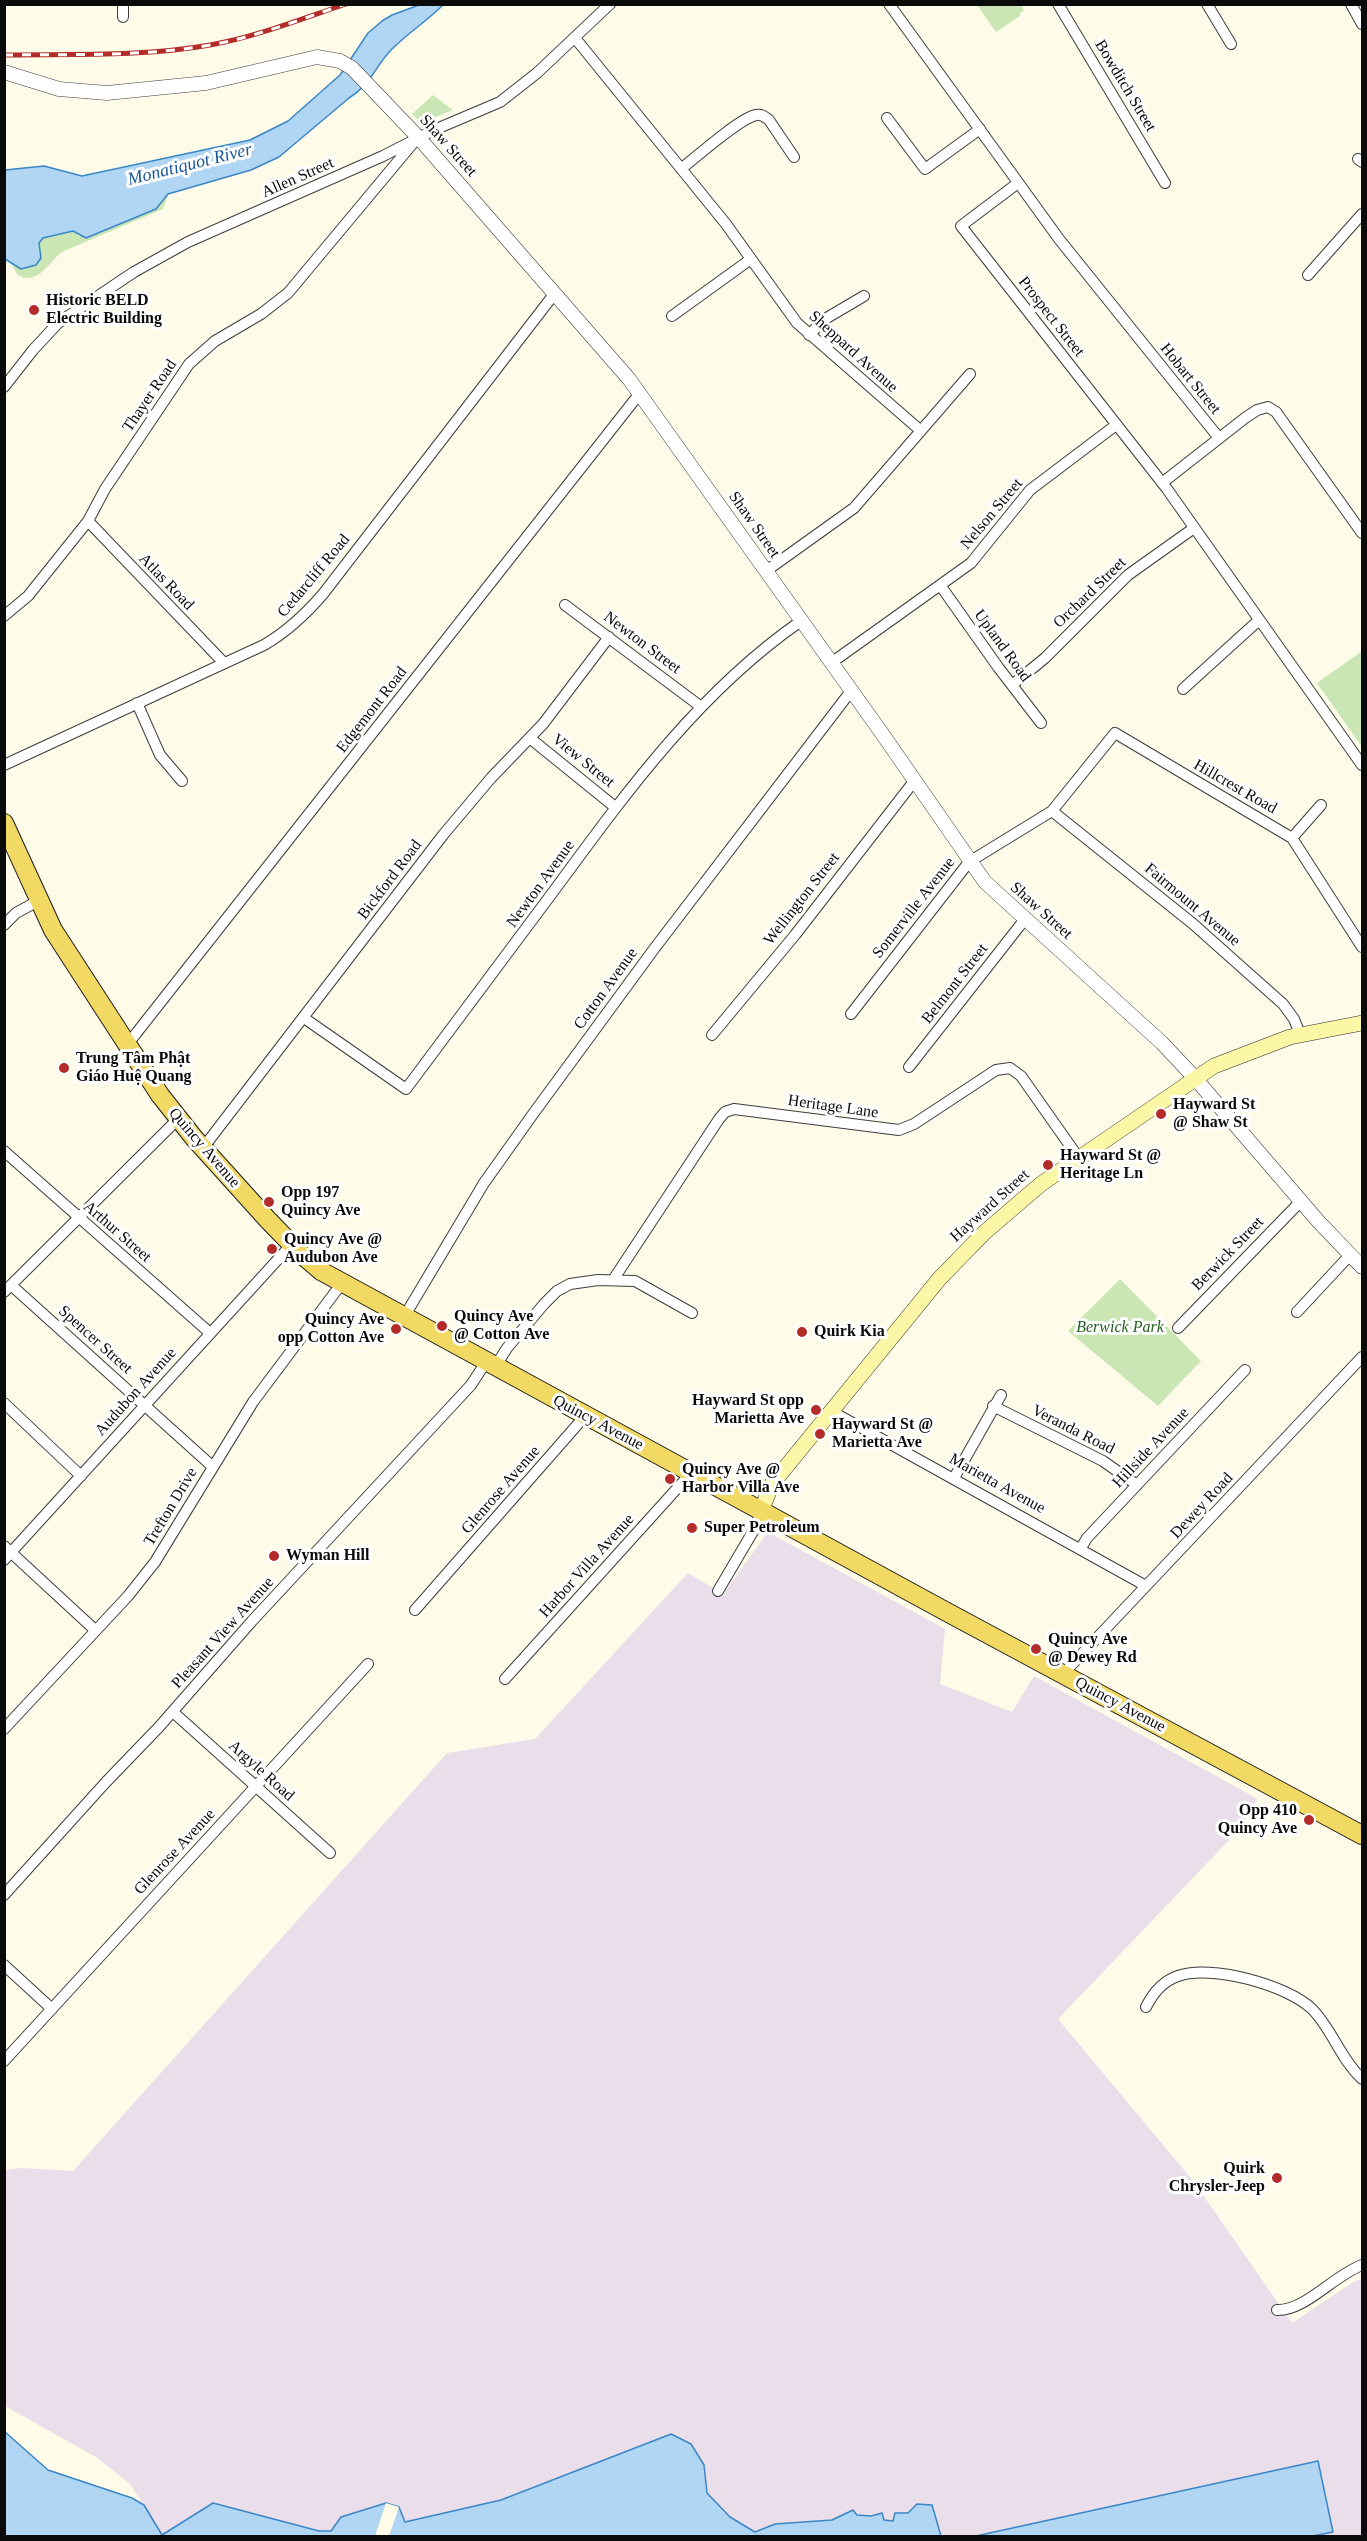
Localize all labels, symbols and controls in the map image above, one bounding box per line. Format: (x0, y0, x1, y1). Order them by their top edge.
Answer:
street label: Bowditch Street (1090, 37, 1160, 135)
street label: Shaw Street (415, 111, 481, 181)
water label: Monatiquot River (126, 139, 254, 191)
street label: Allen Street (259, 154, 337, 202)
street label: Prospect Street (1014, 273, 1088, 361)
place label: Historic BELD Electric Building (46, 291, 162, 329)
marker: Historic BELD Electric Building (27, 303, 41, 317)
street label: Sheppard Avenue (805, 307, 901, 397)
street label: Hobart Street (1156, 340, 1224, 418)
street label: Thayer Road (119, 356, 181, 436)
street label: Nelson Street (957, 475, 1027, 553)
street label: Shaw Street (724, 488, 784, 562)
street label: Cedarcliff Road (274, 531, 354, 621)
street label: Atlas Road (134, 550, 198, 614)
street label: Orchard Street (1050, 554, 1130, 632)
street label: Upland Road (969, 606, 1035, 686)
street label: Newton Street (599, 608, 685, 678)
street label: Edgemont Road (333, 663, 411, 757)
street label: View Street (548, 730, 618, 792)
street label: Hillcrest Road (1190, 755, 1280, 819)
street label: Bickford Road (354, 836, 426, 924)
street label: Newton Avenue (503, 837, 579, 931)
street label: Wellington Street (760, 849, 844, 949)
street label: Somerville Avenue (869, 854, 959, 962)
street label: Fairmount Avenue (1140, 859, 1244, 951)
street label: Shaw Street (1006, 878, 1076, 944)
street label: Belmont Street (918, 940, 992, 1028)
street label: Cotton Avenue (570, 944, 642, 1034)
place label: Trung Tâm Phật Giáo Huệ Quang (76, 1049, 192, 1087)
marker: Trung Tâm Phật Giáo Huệ Quang (57, 1061, 71, 1075)
street label: Heritage Lane (787, 1091, 879, 1123)
place label: Hayward St @ Shaw St (1173, 1095, 1255, 1133)
street label: Quincy Avenue (164, 1104, 244, 1192)
marker: Hayward St @ Shaw St (1154, 1107, 1168, 1121)
place label: Hayward St @ Heritage Ln (1060, 1146, 1161, 1184)
marker: Hayward St @ Heritage Ln (1041, 1158, 1055, 1172)
street label: Hayward Street (946, 1165, 1034, 1247)
place label: Opp 197 Quincy Ave (281, 1183, 360, 1221)
marker: Opp 197 Quincy Ave (262, 1195, 276, 1209)
street label: Arthur Street (79, 1197, 155, 1267)
street label: Berwick Street (1188, 1213, 1268, 1295)
place label: Quincy Ave @ Audubon Ave (284, 1230, 382, 1268)
marker: Quincy Ave @ Audubon Ave (265, 1242, 279, 1256)
street label: Spencer Street (54, 1302, 136, 1378)
place label: Quincy Ave @ Cotton Ave (454, 1307, 549, 1345)
place label: Quincy Ave opp Cotton Ave (278, 1310, 384, 1348)
park label: Berwick Park (1076, 1318, 1164, 1338)
marker: Quincy Ave @ Cotton Ave (435, 1319, 449, 1333)
marker: Quincy Ave opp Cotton Ave (389, 1322, 403, 1336)
place label: Quirk Kia (814, 1322, 885, 1342)
marker: Quirk Kia (795, 1325, 809, 1339)
street label: Audubon Avenue (91, 1344, 181, 1440)
street label: Quincy Avenue (549, 1391, 647, 1455)
place label: Hayward St opp Marietta Ave (692, 1391, 804, 1429)
street label: Veranda Road (1028, 1401, 1118, 1459)
marker: Hayward St opp Marietta Ave (809, 1403, 823, 1417)
street label: Hillside Avenue (1109, 1404, 1193, 1492)
place label: Hayward St @ Marietta Ave (832, 1415, 933, 1453)
marker: Hayward St @ Marietta Ave (813, 1427, 827, 1441)
street label: Glenrose Avenue (458, 1442, 544, 1538)
street label: Marietta Avenue (946, 1450, 1048, 1518)
place label: Quincy Ave @ Harbor Villa Ave (682, 1460, 799, 1498)
street label: Trefton Drive (140, 1464, 202, 1550)
street label: Dewey Road (1167, 1469, 1237, 1543)
marker: Quincy Ave @ Harbor Villa Ave (663, 1472, 677, 1486)
street label: Harbor Villa Avenue (535, 1510, 639, 1622)
place label: Super Petroleum (704, 1518, 820, 1538)
marker: Super Petroleum (685, 1521, 699, 1535)
place label: Wyman Hill (286, 1546, 369, 1566)
marker: Wyman Hill (267, 1549, 281, 1563)
street label: Pleasant View Avenue (168, 1573, 278, 1693)
place label: Quincy Ave @ Dewey Rd (1048, 1630, 1137, 1668)
marker: Quincy Ave @ Dewey Rd (1029, 1642, 1043, 1656)
street label: Quincy Avenue (1071, 1673, 1169, 1737)
street label: Argyle Road (224, 1736, 298, 1806)
place label: Opp 410 Quincy Ave (1218, 1801, 1297, 1839)
street label: Glenrose Avenue (130, 1805, 220, 1899)
marker: Opp 410 Quincy Ave (1302, 1813, 1316, 1827)
place label: Quirk Chrysler-Jeep (1169, 2159, 1265, 2197)
marker: Quirk Chrysler-Jeep (1270, 2171, 1284, 2185)

